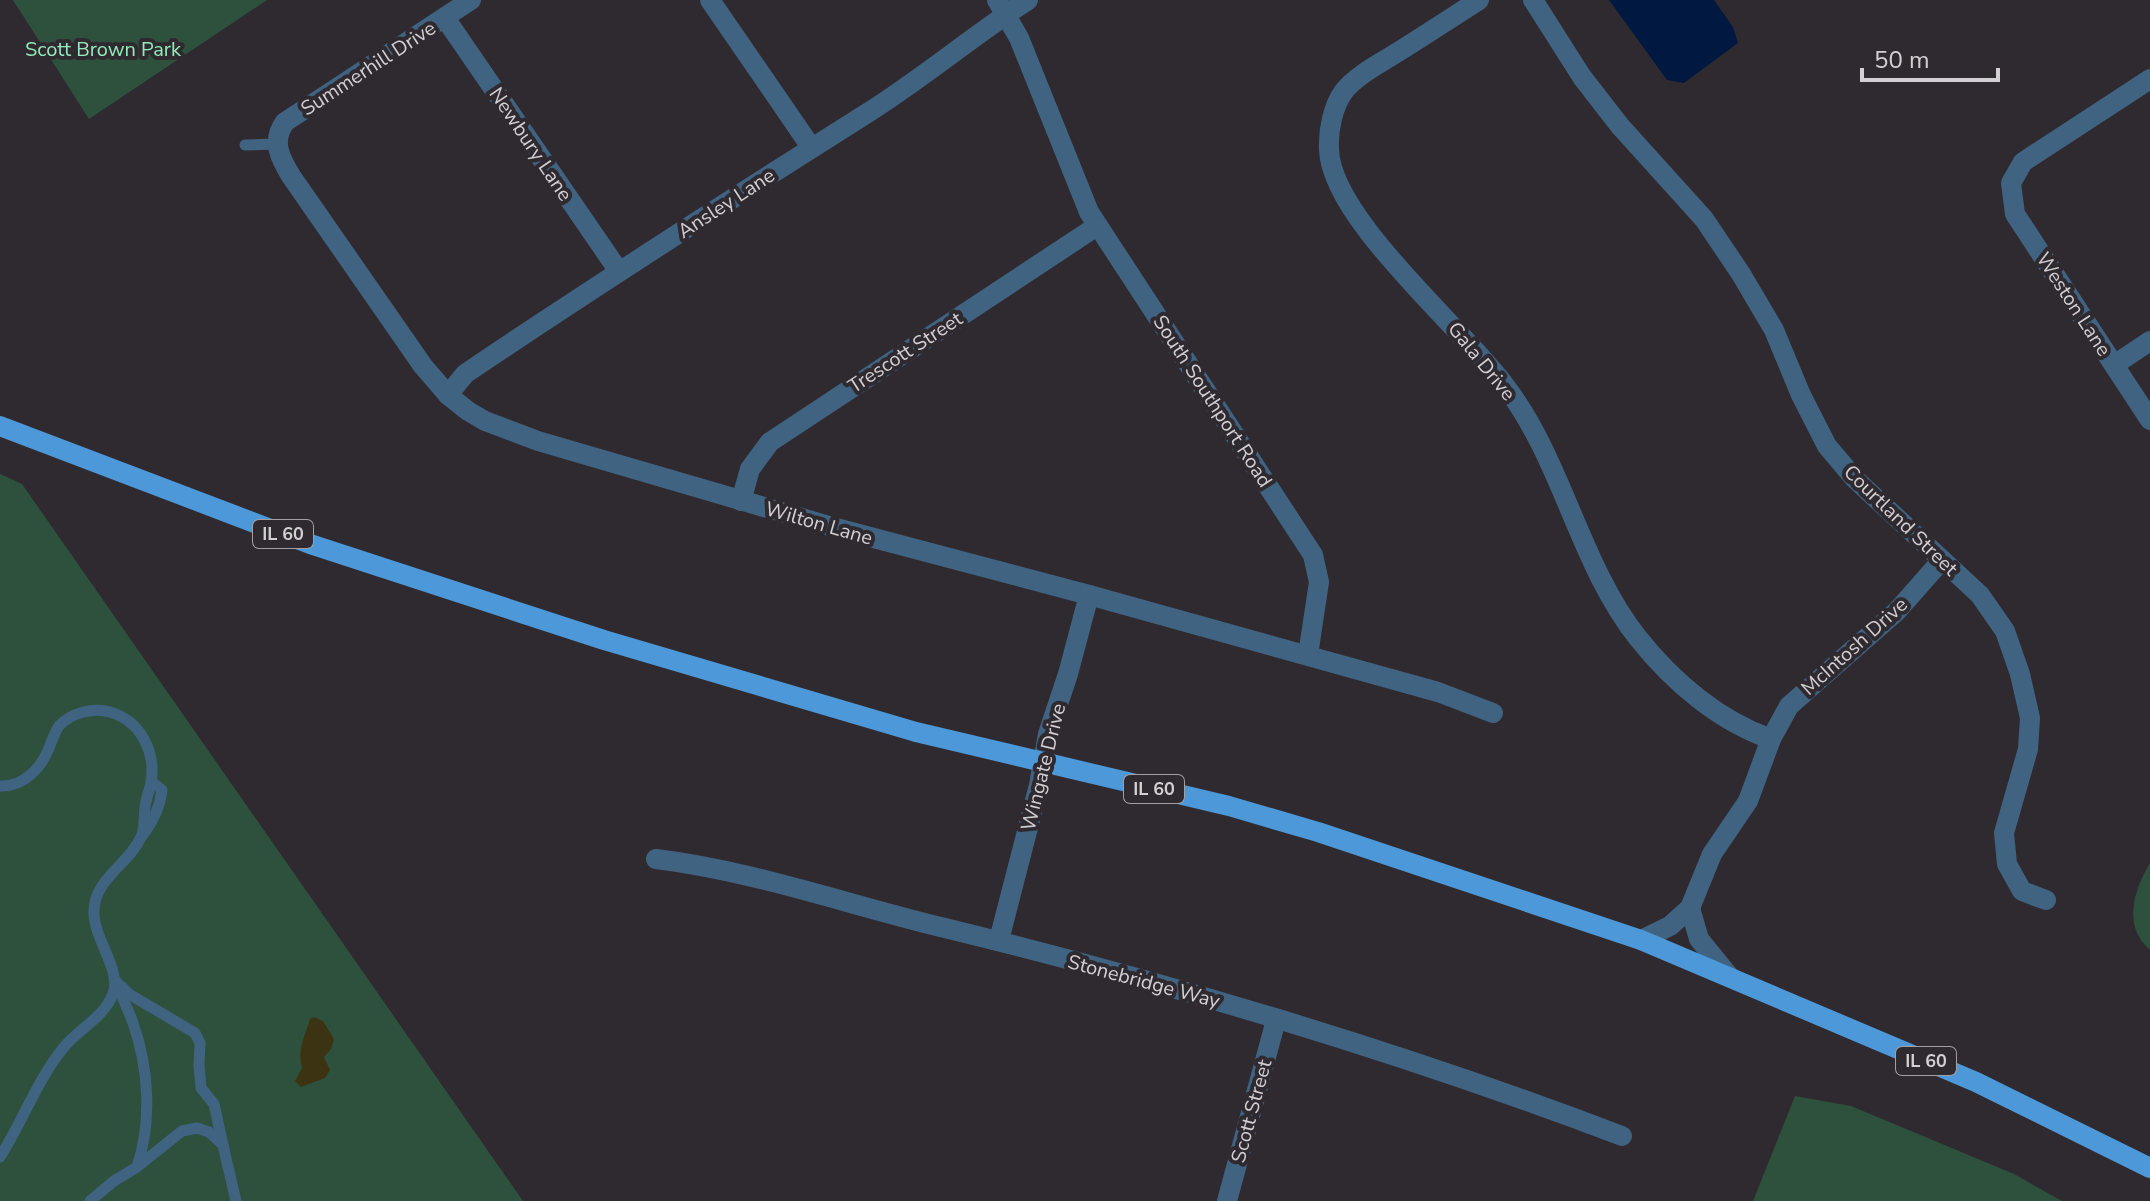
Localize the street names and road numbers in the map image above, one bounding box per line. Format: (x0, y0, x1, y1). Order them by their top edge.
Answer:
street label: Summerhill Drive (296, 15, 441, 122)
street label: Newbury Lane (483, 82, 579, 206)
street label: Ansley Lane (672, 162, 780, 245)
street label: Weston Lane (2030, 247, 2117, 362)
street label: Trescott Street (843, 305, 969, 400)
street label: South Southport Road (1147, 310, 1278, 493)
street label: Gala Drive (1441, 316, 1522, 406)
street label: Courtland Street (1838, 459, 1964, 583)
street label: Wilton Lane (762, 495, 876, 552)
road number: IL 60 (253, 520, 313, 548)
street label: McIntosh Drive (1795, 591, 1913, 701)
street label: Wingate Drive (1015, 701, 1072, 834)
road number: IL 60 (1124, 775, 1184, 803)
street label: Stonebridge Way (1065, 948, 1224, 1015)
road number: IL 60 (1896, 1047, 1956, 1075)
street label: Scott Street (1225, 1056, 1278, 1166)

